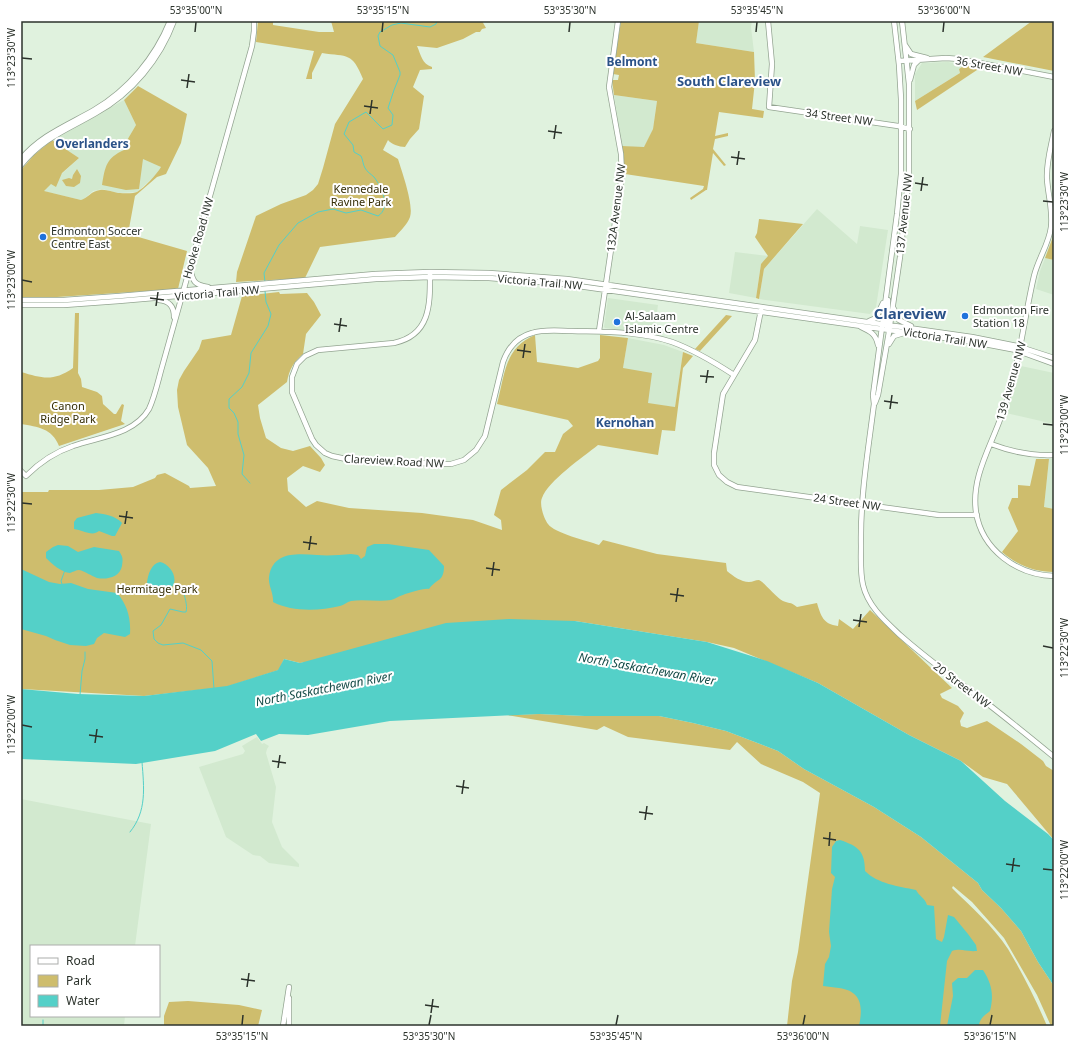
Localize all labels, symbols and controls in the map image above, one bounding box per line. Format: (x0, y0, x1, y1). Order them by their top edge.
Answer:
text: 53°35'00"N (170, 3, 222, 17)
text: 53°35'15"N (357, 3, 409, 17)
text: 53°35'30"N (544, 3, 596, 17)
text: 53°35'45"N (731, 3, 783, 17)
text: 53°36'00"N (918, 3, 970, 17)
text: 113°23'30"W (4, 27, 18, 88)
street label: 36 Street NW (954, 52, 1024, 79)
district label: Belmont (607, 53, 657, 70)
district label: South Clareview (677, 72, 781, 90)
street label: 34 Street NW (805, 104, 874, 129)
district label: Overlanders (55, 135, 129, 152)
street label: 132A Avenue NW (603, 162, 628, 253)
text: 113°23'30"W (1057, 171, 1071, 232)
street label: 137 Avenue NW (892, 172, 915, 255)
park label: Kennedale Ravine Park (331, 181, 391, 209)
street label: Hooke Road NW (179, 195, 217, 280)
place label: Edmonton Soccer Centre East (51, 223, 142, 251)
marker: Edmonton Soccer Centre East (38, 232, 48, 242)
text: 113°23'00"W (4, 249, 18, 310)
street label: Victoria Trail NW (497, 270, 584, 293)
street label: Victoria Trail NW (174, 281, 261, 304)
place label: Edmonton Fire Station 18 (973, 302, 1049, 330)
district label: Clareview (874, 303, 946, 323)
place label: Al-Salaam Islamic Centre (625, 308, 699, 336)
marker: Edmonton Fire Station 18 (960, 311, 970, 321)
marker: Al-Salaam Islamic Centre (612, 317, 622, 327)
street label: Victoria Trail NW (902, 323, 989, 352)
street label: 139 Avenue NW (992, 339, 1029, 422)
text: 113°23'00"W (1057, 394, 1071, 455)
park label: Canon Ridge Park (40, 398, 96, 426)
district label: Kernohan (596, 414, 654, 431)
street label: Clareview Road NW (344, 450, 445, 471)
text: 113°22'30"W (4, 472, 18, 533)
street label: 24 Street NW (813, 489, 882, 514)
park label: Hermitage Park (116, 581, 198, 596)
text: 113°22'30"W (1057, 617, 1071, 678)
water label: North Saskatchewan River (577, 648, 718, 689)
street label: 20 Street NW (931, 658, 994, 711)
water label: North Saskatchewan River (254, 667, 395, 710)
text: 113°22'00"W (4, 694, 18, 755)
text: 113°22'00"W (1057, 839, 1071, 900)
legend (30, 945, 160, 1017)
text: Road (66, 952, 95, 969)
text: Park (66, 972, 92, 989)
text: Water (66, 992, 100, 1009)
text: 53°35'15"N (216, 1029, 268, 1043)
text: 53°35'30"N (403, 1029, 455, 1043)
text: 53°35'45"N (590, 1029, 642, 1043)
text: 53°36'00"N (777, 1029, 829, 1043)
text: 53°36'15"N (964, 1029, 1016, 1043)

